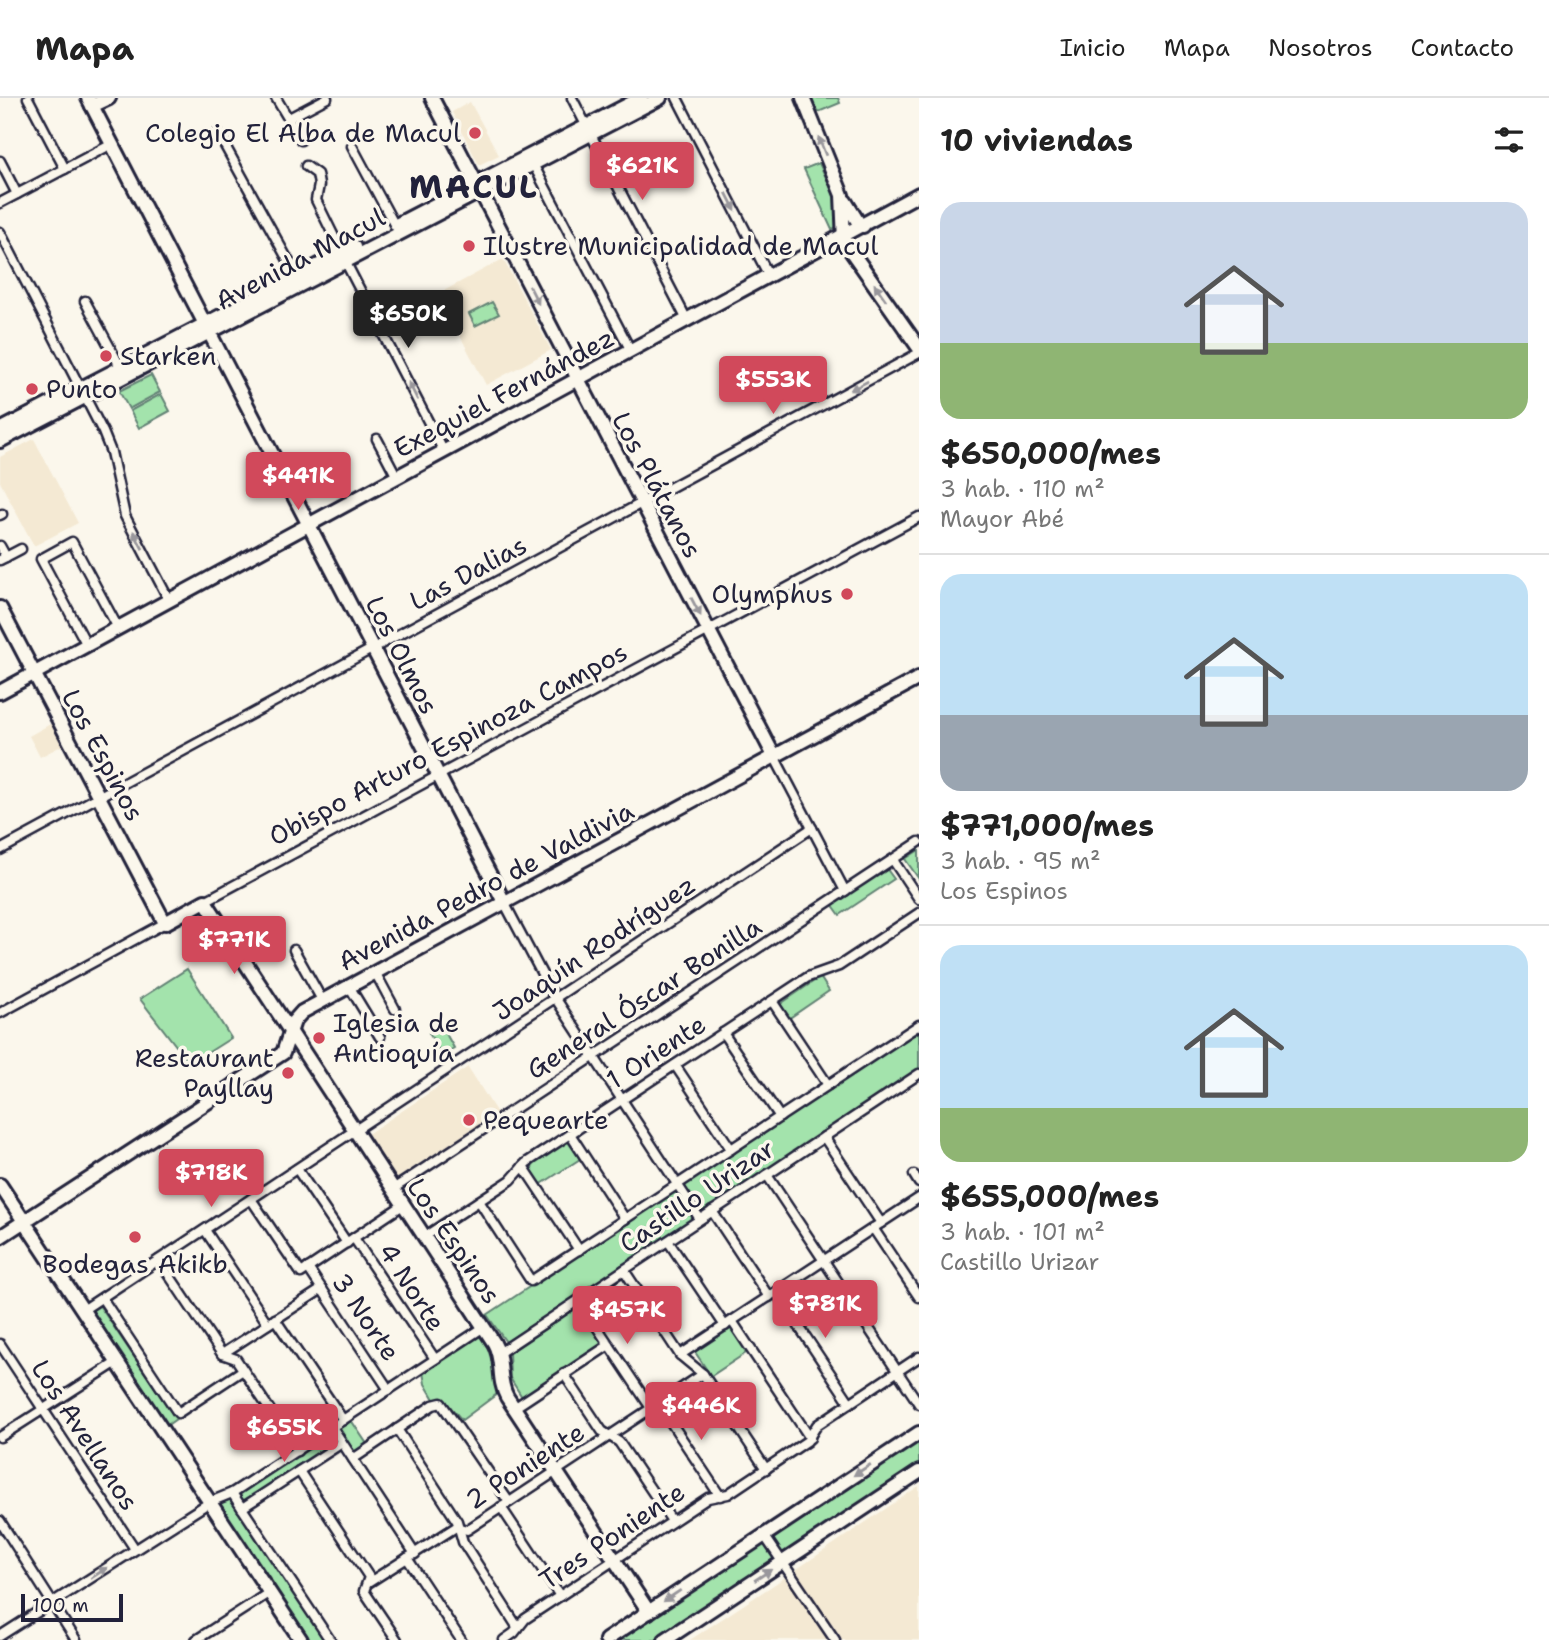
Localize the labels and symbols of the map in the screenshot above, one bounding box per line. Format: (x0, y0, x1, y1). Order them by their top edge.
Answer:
place label: Colegio El Alba de Macul (145, 115, 461, 150)
marker: Colegio El Alba de Macul (467, 125, 483, 141)
one-way arrow (817, 136, 828, 157)
pin: $621K (593, 142, 691, 202)
district label: MACUL (409, 164, 539, 209)
one-way arrow (725, 192, 736, 212)
street label: Avenida Macul (209, 199, 391, 318)
place label: Ilustre Municipalidad de Macul (483, 228, 879, 263)
marker: Ilustre Municipalidad de Macul (461, 238, 477, 254)
one-way arrow (874, 283, 887, 302)
one-way arrow (528, 285, 539, 305)
pin: $650K (359, 290, 457, 350)
street label: Exequiel Fernández (387, 320, 620, 466)
place label: Starken (120, 338, 217, 373)
marker: Starken (98, 348, 114, 364)
pin: $553K (724, 356, 822, 416)
place label: Punto (46, 371, 117, 406)
one-way arrow (849, 380, 869, 391)
marker: Punto (24, 381, 40, 397)
one-way arrow (407, 381, 418, 401)
street label: Los Plátanos (604, 406, 711, 564)
pin: $441K (249, 452, 347, 512)
street label: Las Dalias (403, 527, 533, 618)
one-way arrow (132, 530, 143, 550)
place label: Olymphus (712, 576, 833, 611)
marker: Olymphus (839, 586, 855, 602)
street label: Los Olmos (358, 590, 447, 720)
one-way arrow (690, 597, 701, 617)
street label: Obispo Arturo Espinoza Campos (262, 634, 633, 853)
street label: Los Espinos (54, 683, 153, 827)
street label: Avenida Pedro de Valdivia (332, 793, 640, 978)
street label: Joaquín Rodríguez (486, 867, 702, 1028)
street label: General Óscar Bonilla (520, 908, 768, 1087)
pin: $771K (185, 916, 283, 976)
place label: Iglesia de Antioquía (333, 1005, 459, 1070)
street label: 1 Oriente (599, 1006, 712, 1097)
marker: Iglesia de Antioquía (311, 1030, 327, 1046)
place label: Restaurant Payllay (135, 1040, 274, 1105)
marker: Restaurant Payllay (280, 1065, 296, 1081)
place label: Pequearte (483, 1102, 609, 1137)
marker: Pequearte (461, 1112, 477, 1128)
street label: Castillo Urizar (612, 1131, 781, 1260)
pin: $718K (162, 1150, 260, 1209)
street label: Los Espinos (399, 1171, 509, 1310)
marker: Bodegas Akikb (127, 1229, 143, 1245)
street label: 4 Norte (371, 1236, 454, 1338)
place label: Bodegas Akikb (42, 1246, 228, 1281)
street label: 3 Norte (324, 1266, 409, 1367)
pin: $781K (776, 1280, 874, 1340)
pin: $457K (578, 1286, 676, 1346)
street label: Los Avellanos (24, 1353, 147, 1517)
pin: $446K (652, 1382, 750, 1442)
pin: $655K (235, 1404, 333, 1464)
street label: 2 Poniente (459, 1414, 591, 1517)
one-way arrow (852, 1464, 872, 1477)
street label: Tres Poniente (532, 1474, 691, 1597)
one-way arrow (89, 1566, 108, 1579)
one-way arrow (753, 1569, 772, 1582)
one-way arrow (663, 1589, 682, 1602)
scale bar (21, 1591, 122, 1623)

